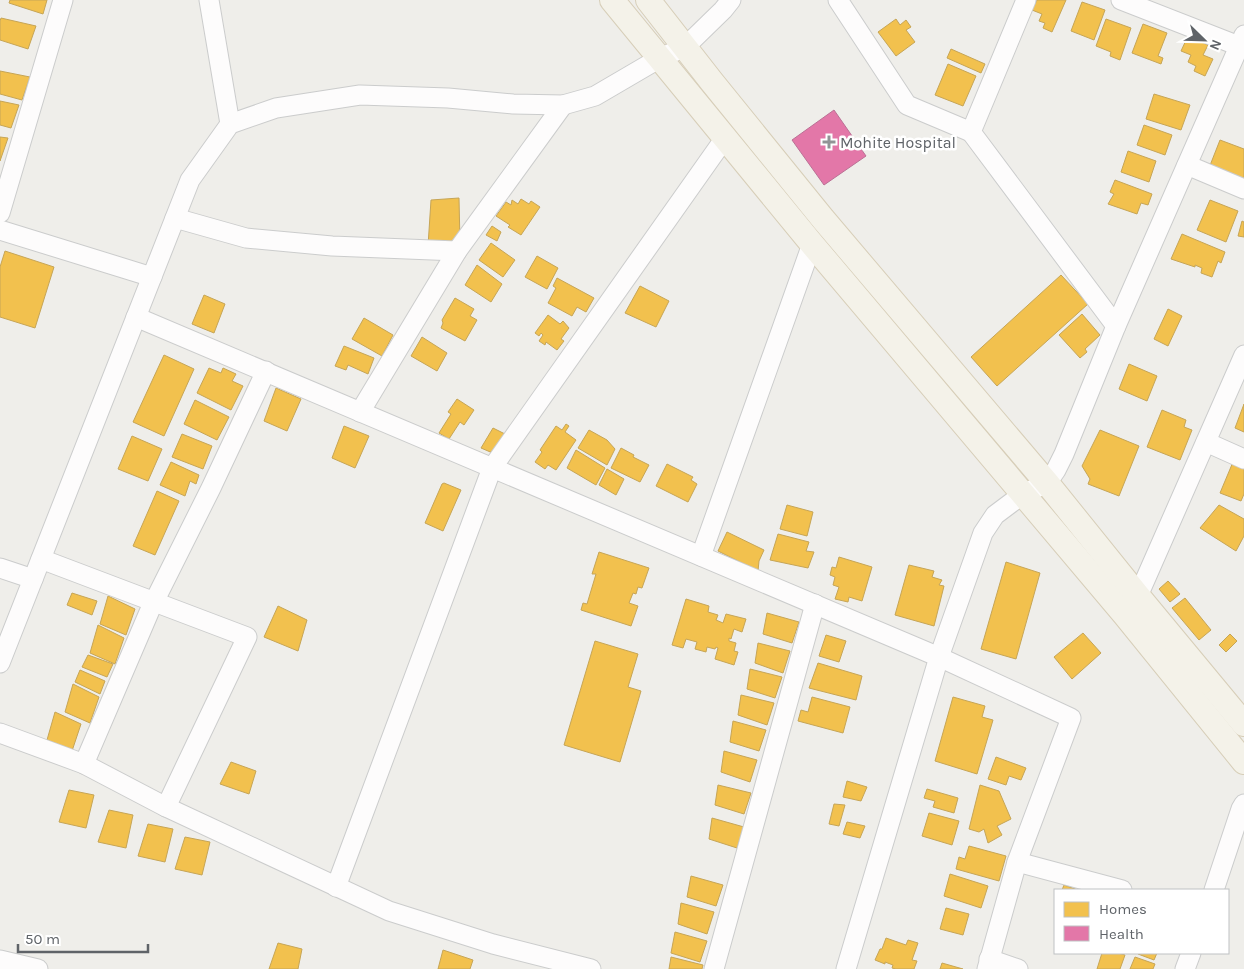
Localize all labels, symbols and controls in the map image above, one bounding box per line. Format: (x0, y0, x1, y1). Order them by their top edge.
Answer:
north arrow (1179, 15, 1229, 65)
text: N (1206, 37, 1225, 53)
place label: Mohite Hospital (840, 133, 956, 152)
marker: Mohite Hospital (822, 135, 836, 149)
legend (1054, 889, 1229, 954)
text: Homes (1099, 900, 1147, 918)
scale bar (18, 922, 148, 954)
text: Health (1099, 925, 1144, 943)
text: 50 m (25, 930, 60, 948)

